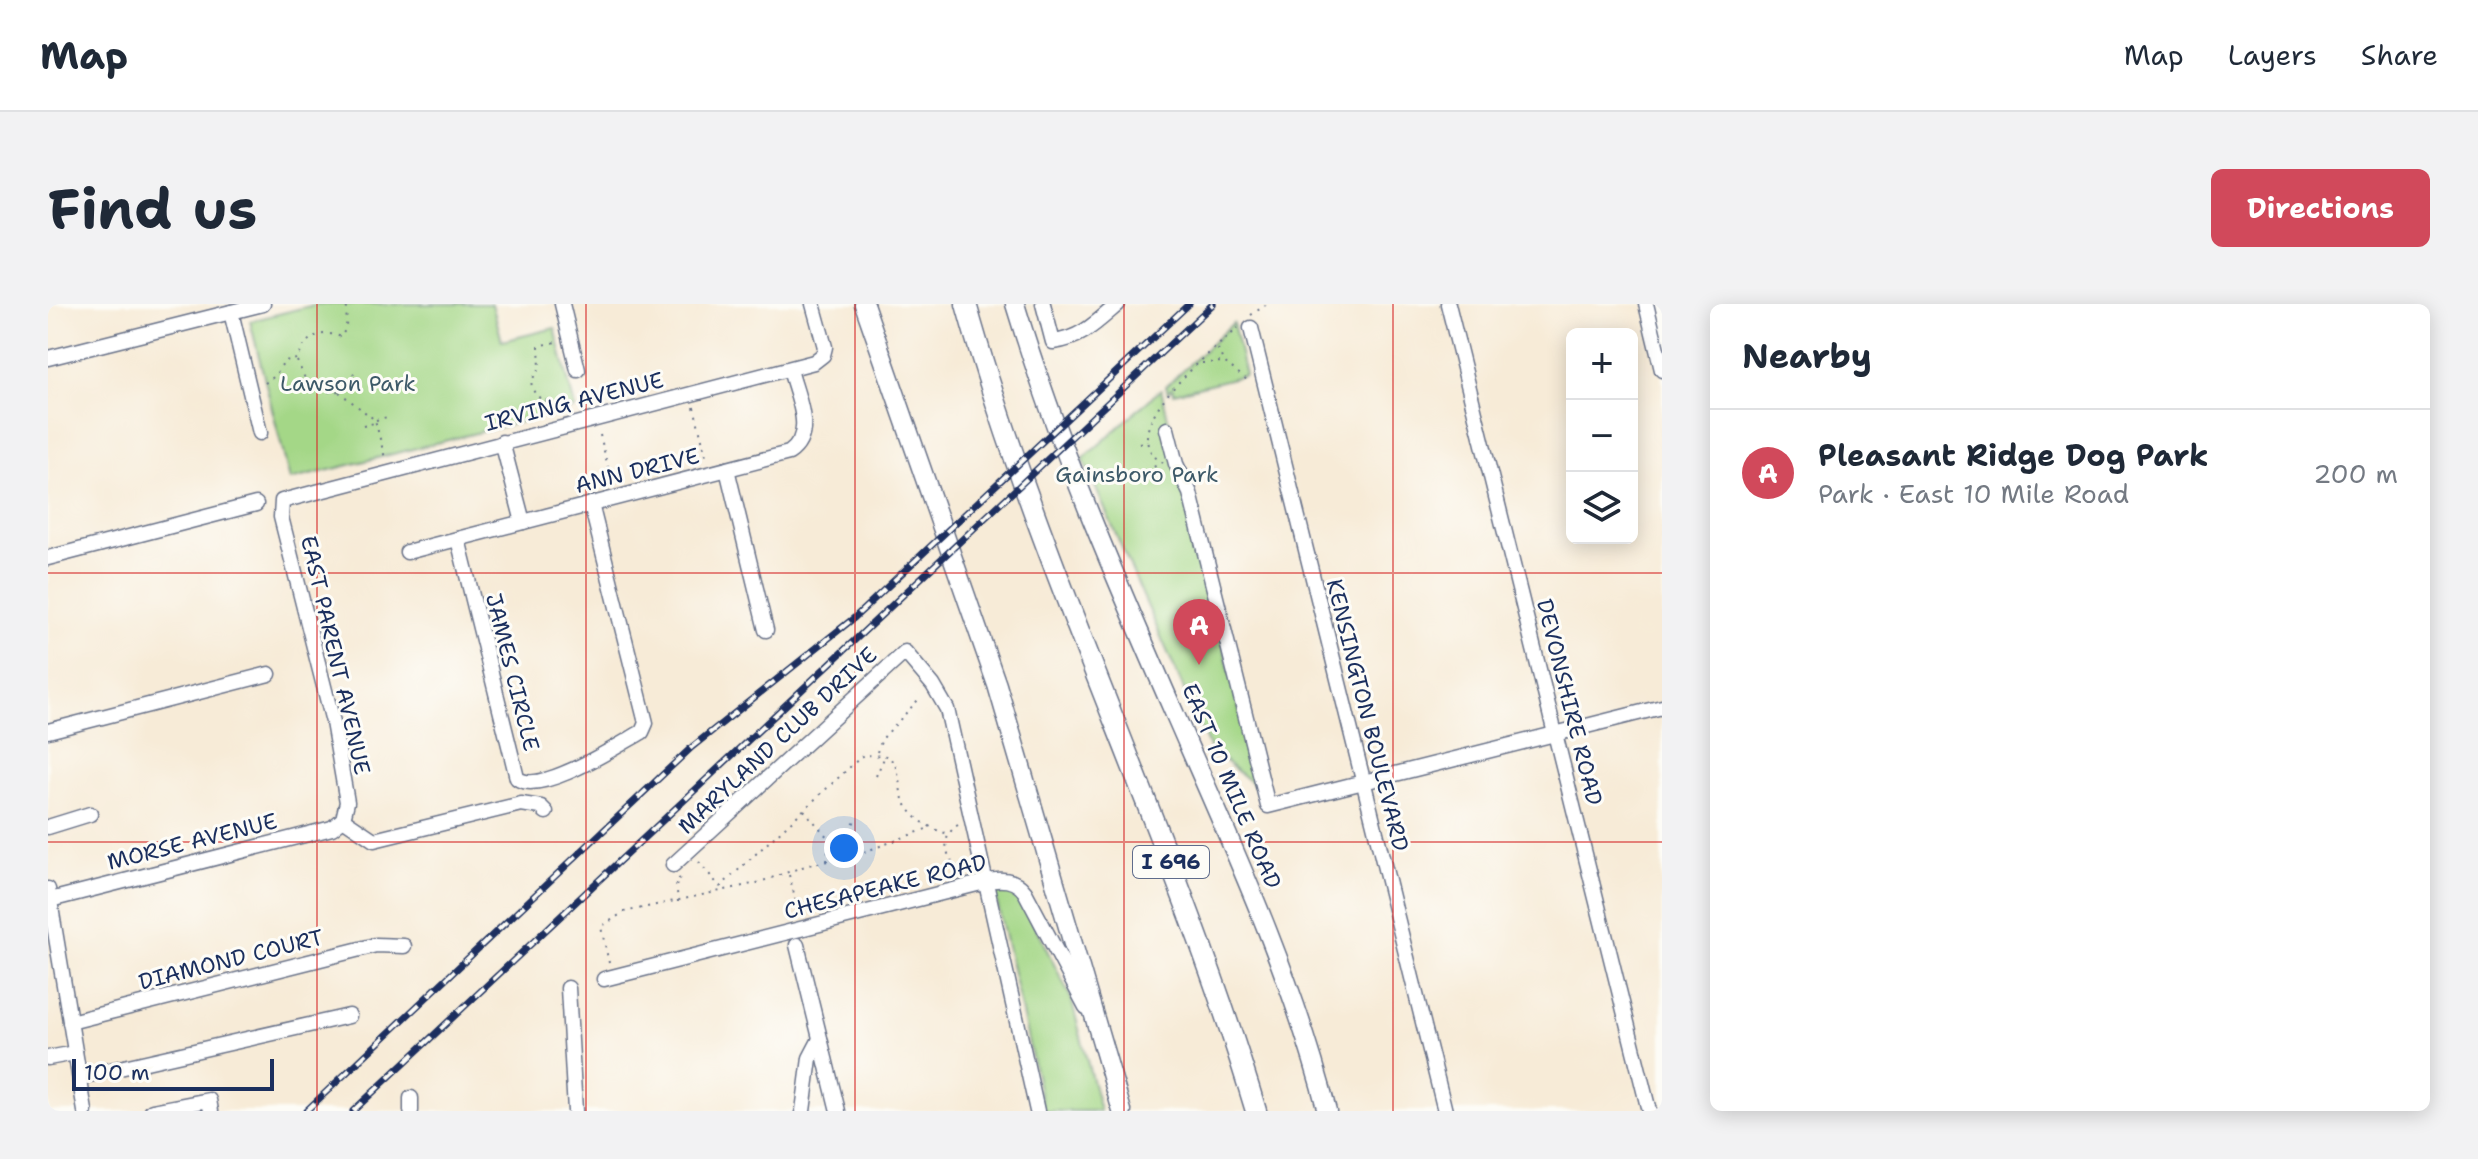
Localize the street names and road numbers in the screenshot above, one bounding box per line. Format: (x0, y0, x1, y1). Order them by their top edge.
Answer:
street label: IRVING AVENUE (482, 365, 667, 438)
street label: ANN DRIVE (572, 441, 702, 500)
street label: EAST PARENT AVENUE (294, 533, 377, 777)
street label: KENSINGTON BOULEVARD (1320, 576, 1415, 854)
street label: JAMES CIRCLE (479, 590, 546, 754)
street label: DEVONSHIRE ROAD (1530, 596, 1609, 808)
street label: MARYLAND CLUB DRIVE (672, 640, 883, 840)
street label: EAST 10 MILE ROAD (1175, 679, 1288, 893)
street label: MORSE AVENUE (104, 806, 280, 877)
road number: I 696 (1133, 846, 1209, 878)
street label: CHESAPEAKE ROAD (781, 847, 989, 926)
street label: DIAMOND COURT (136, 922, 327, 996)

